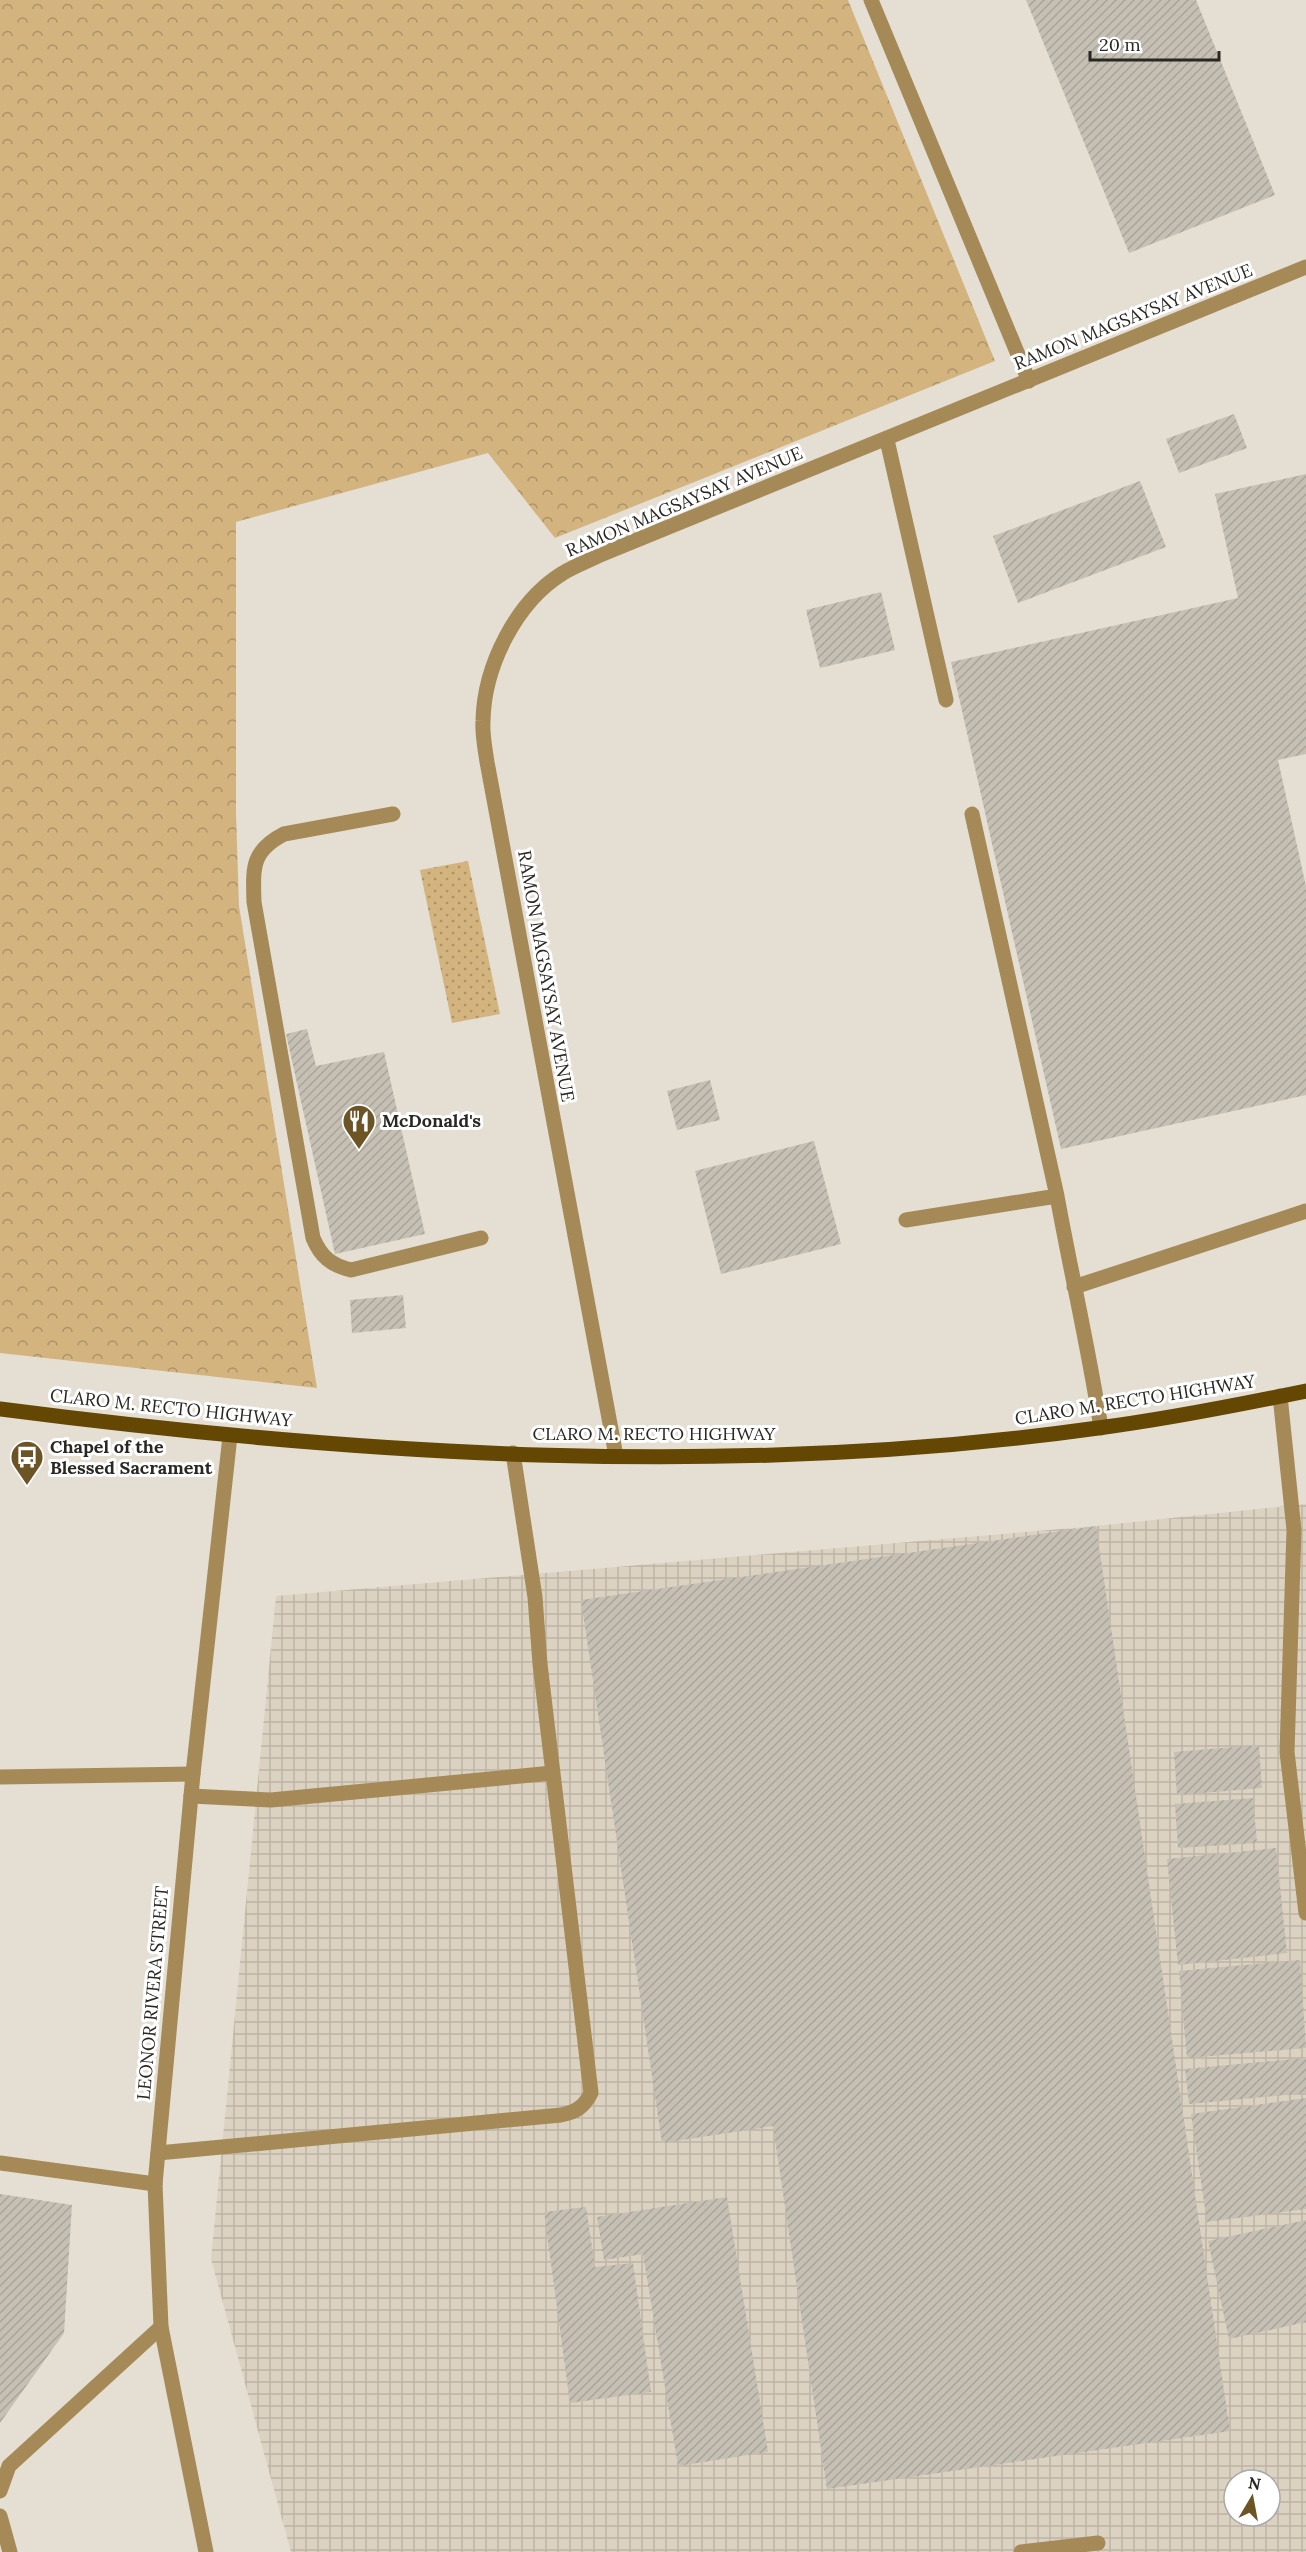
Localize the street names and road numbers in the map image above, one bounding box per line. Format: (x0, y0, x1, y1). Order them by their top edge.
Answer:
street label: RAMON MAGSAYSAY AVENUE (1010, 258, 1255, 375)
street label: RAMON MAGSAYSAY AVENUE (562, 441, 806, 562)
street label: RAMON MAGSAYSAY AVENUE (513, 848, 580, 1104)
street label: CLARO M. RECTO HIGHWAY (1013, 1369, 1257, 1430)
street label: CLARO M. RECTO HIGHWAY (49, 1383, 294, 1432)
street label: CLARO M. RECTO HIGHWAY (532, 1422, 776, 1445)
street label: LEONOR RIVERA STREET (132, 1884, 173, 2101)

